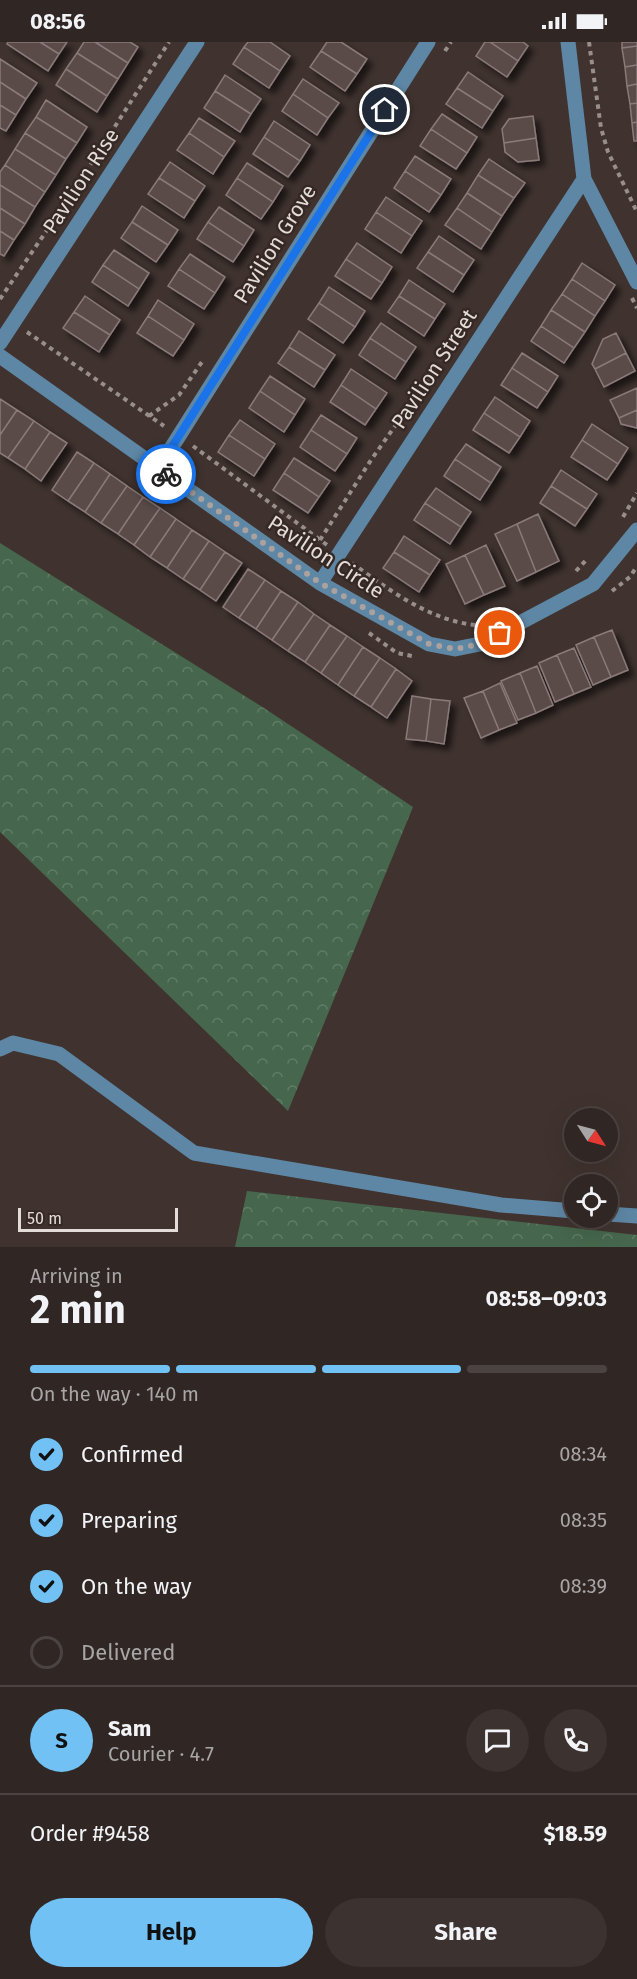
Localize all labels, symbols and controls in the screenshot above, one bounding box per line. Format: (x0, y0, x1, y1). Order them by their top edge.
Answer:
text: 08:56 (30, 8, 85, 35)
pin (359, 84, 410, 135)
icon: home (368, 93, 401, 126)
street label: Pavilion Rise (37, 123, 125, 239)
street label: Pavilion Grove (228, 180, 322, 308)
street label: Pavilion Street (386, 304, 483, 434)
courier (136, 444, 196, 504)
icon: bike (150, 458, 183, 491)
street label: Pavilion Circle (263, 510, 389, 604)
pin (474, 607, 525, 658)
icon: bag (483, 616, 516, 649)
north arrow (564, 1108, 618, 1162)
map controls (564, 1108, 618, 1228)
button: locate (564, 1174, 618, 1228)
scale bar (18, 1205, 178, 1232)
text: 50 m (27, 1209, 62, 1228)
text: Arriving in (30, 1264, 123, 1288)
text: 08:58–09:03 (486, 1285, 607, 1312)
text: 2 min (30, 1287, 126, 1333)
text: On the way · 140 m (30, 1382, 199, 1406)
icon: check (30, 1438, 63, 1471)
text: Confirmed (81, 1441, 184, 1468)
text: 08:34 (559, 1442, 607, 1466)
icon: check (30, 1504, 63, 1537)
text: Preparing (81, 1507, 177, 1534)
text: 08:35 (560, 1508, 607, 1532)
icon: check (30, 1570, 63, 1603)
text: On the way (81, 1573, 192, 1600)
text: 08:39 (560, 1574, 607, 1598)
text: Delivered (81, 1639, 176, 1666)
button: chat (466, 1709, 529, 1772)
button: phone (544, 1709, 607, 1772)
text: Sam (108, 1715, 151, 1742)
text: S (55, 1727, 68, 1754)
text: Courier · 4.7 (108, 1742, 214, 1766)
text: Order #9458 (30, 1820, 150, 1847)
text: $18.59 (543, 1820, 607, 1847)
button: Help (30, 1898, 313, 1967)
button: Share (325, 1898, 607, 1967)

